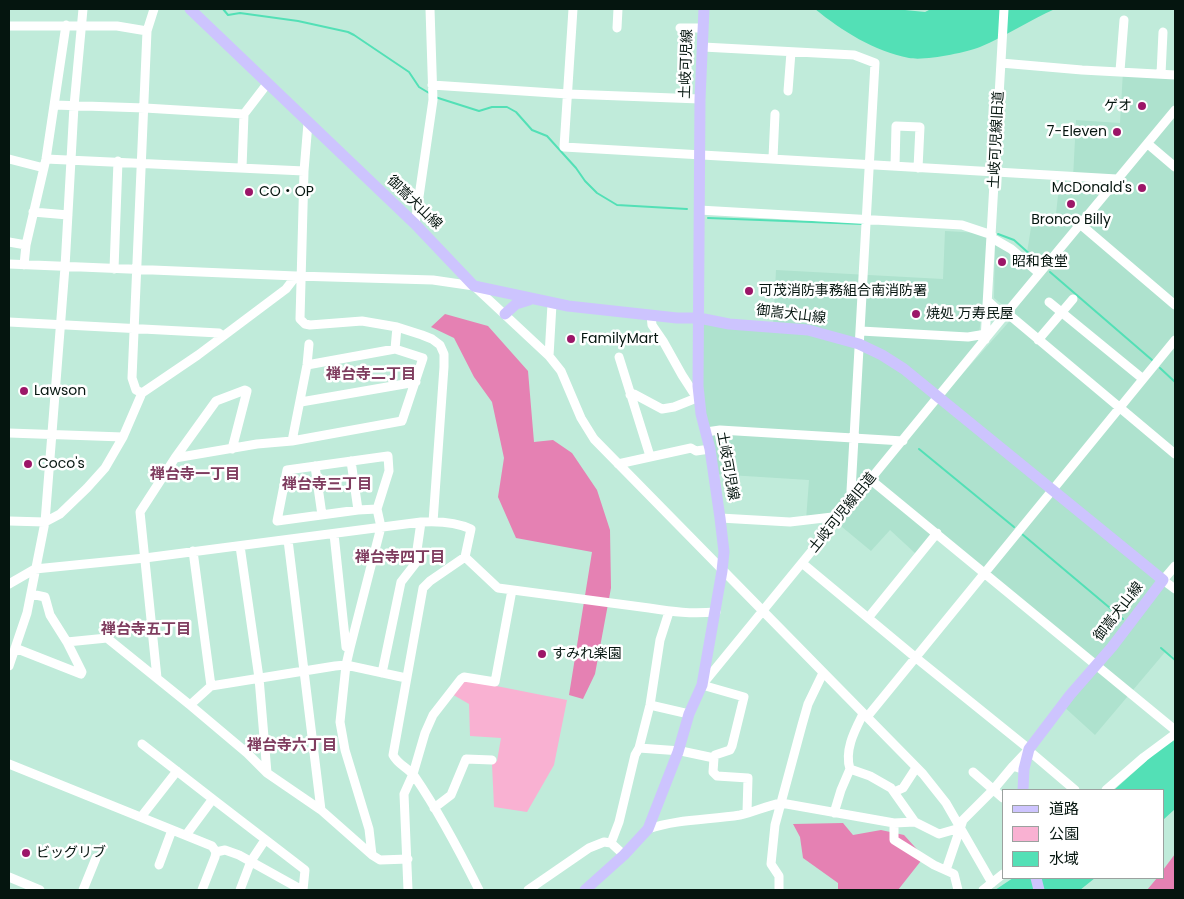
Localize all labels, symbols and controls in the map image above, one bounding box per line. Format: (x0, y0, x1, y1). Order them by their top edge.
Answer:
street label: 土岐可児線 (677, 29, 697, 99)
street label: 土岐可児線旧道 (986, 91, 1008, 189)
place label: ゲオ (1104, 98, 1132, 114)
marker: ゲオ (1136, 100, 1148, 112)
place label: 7-Eleven (1047, 124, 1107, 140)
marker: 7-Eleven (1111, 126, 1123, 138)
street label: 御嵩犬山線 (383, 173, 445, 233)
place label: McDonald's (1052, 180, 1132, 196)
marker: McDonald's (1136, 182, 1148, 194)
place label: CO・OP (259, 184, 314, 200)
marker: CO・OP (243, 186, 255, 198)
marker: Bronco Billy (1065, 198, 1077, 210)
place label: Bronco Billy (1031, 212, 1111, 228)
place label: 昭和食堂 (1012, 254, 1068, 270)
marker: 昭和食堂 (996, 256, 1008, 268)
place label: 可茂消防事務組合南消防署 (759, 283, 927, 299)
marker: 可茂消防事務組合南消防署 (743, 285, 755, 297)
street label: 御嵩犬山線 (755, 302, 827, 328)
place label: 焼処 万寿民屋 (926, 306, 1014, 322)
marker: 焼処 万寿民屋 (910, 308, 922, 320)
place label: FamilyMart (581, 331, 659, 347)
marker: FamilyMart (565, 333, 577, 345)
district label: 禅台寺二丁目 (326, 366, 416, 384)
place label: Lawson (34, 383, 86, 399)
marker: Lawson (18, 385, 30, 397)
street label: 土岐可児線 (713, 430, 741, 502)
place label: Coco's (38, 456, 85, 472)
marker: Coco's (22, 458, 34, 470)
district label: 禅台寺一丁目 (150, 466, 240, 484)
street label: 土岐可児線旧道 (806, 470, 880, 556)
district label: 禅台寺三丁目 (282, 476, 372, 494)
district label: 禅台寺四丁目 (355, 549, 445, 567)
street label: 御嵩犬山線 (1091, 579, 1147, 645)
district label: 禅台寺五丁目 (101, 621, 191, 639)
place label: すみれ楽園 (552, 646, 622, 662)
marker: すみれ楽園 (536, 648, 548, 660)
district label: 禅台寺六丁目 (247, 737, 337, 755)
legend (1002, 789, 1164, 879)
text: 道路 (1049, 798, 1079, 819)
text: 公園 (1049, 823, 1079, 844)
place label: ビッグリブ (36, 845, 106, 861)
marker: ビッグリブ (20, 847, 32, 859)
text: 水域 (1049, 848, 1079, 869)

